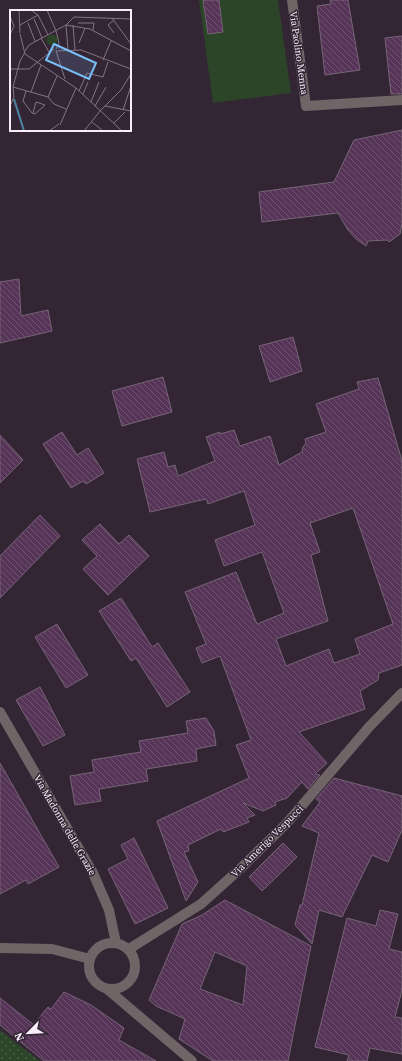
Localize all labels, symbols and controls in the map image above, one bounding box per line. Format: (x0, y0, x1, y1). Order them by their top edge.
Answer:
inset map (10, 10, 131, 131)
street label: Via Paolino Menna (287, 10, 311, 96)
street label: Via Madonna delle Grazie (31, 772, 99, 878)
street label: Via Amerigo Vespucci (228, 802, 306, 880)
north arrow (8, 1013, 48, 1053)
text: N (11, 1030, 28, 1044)

